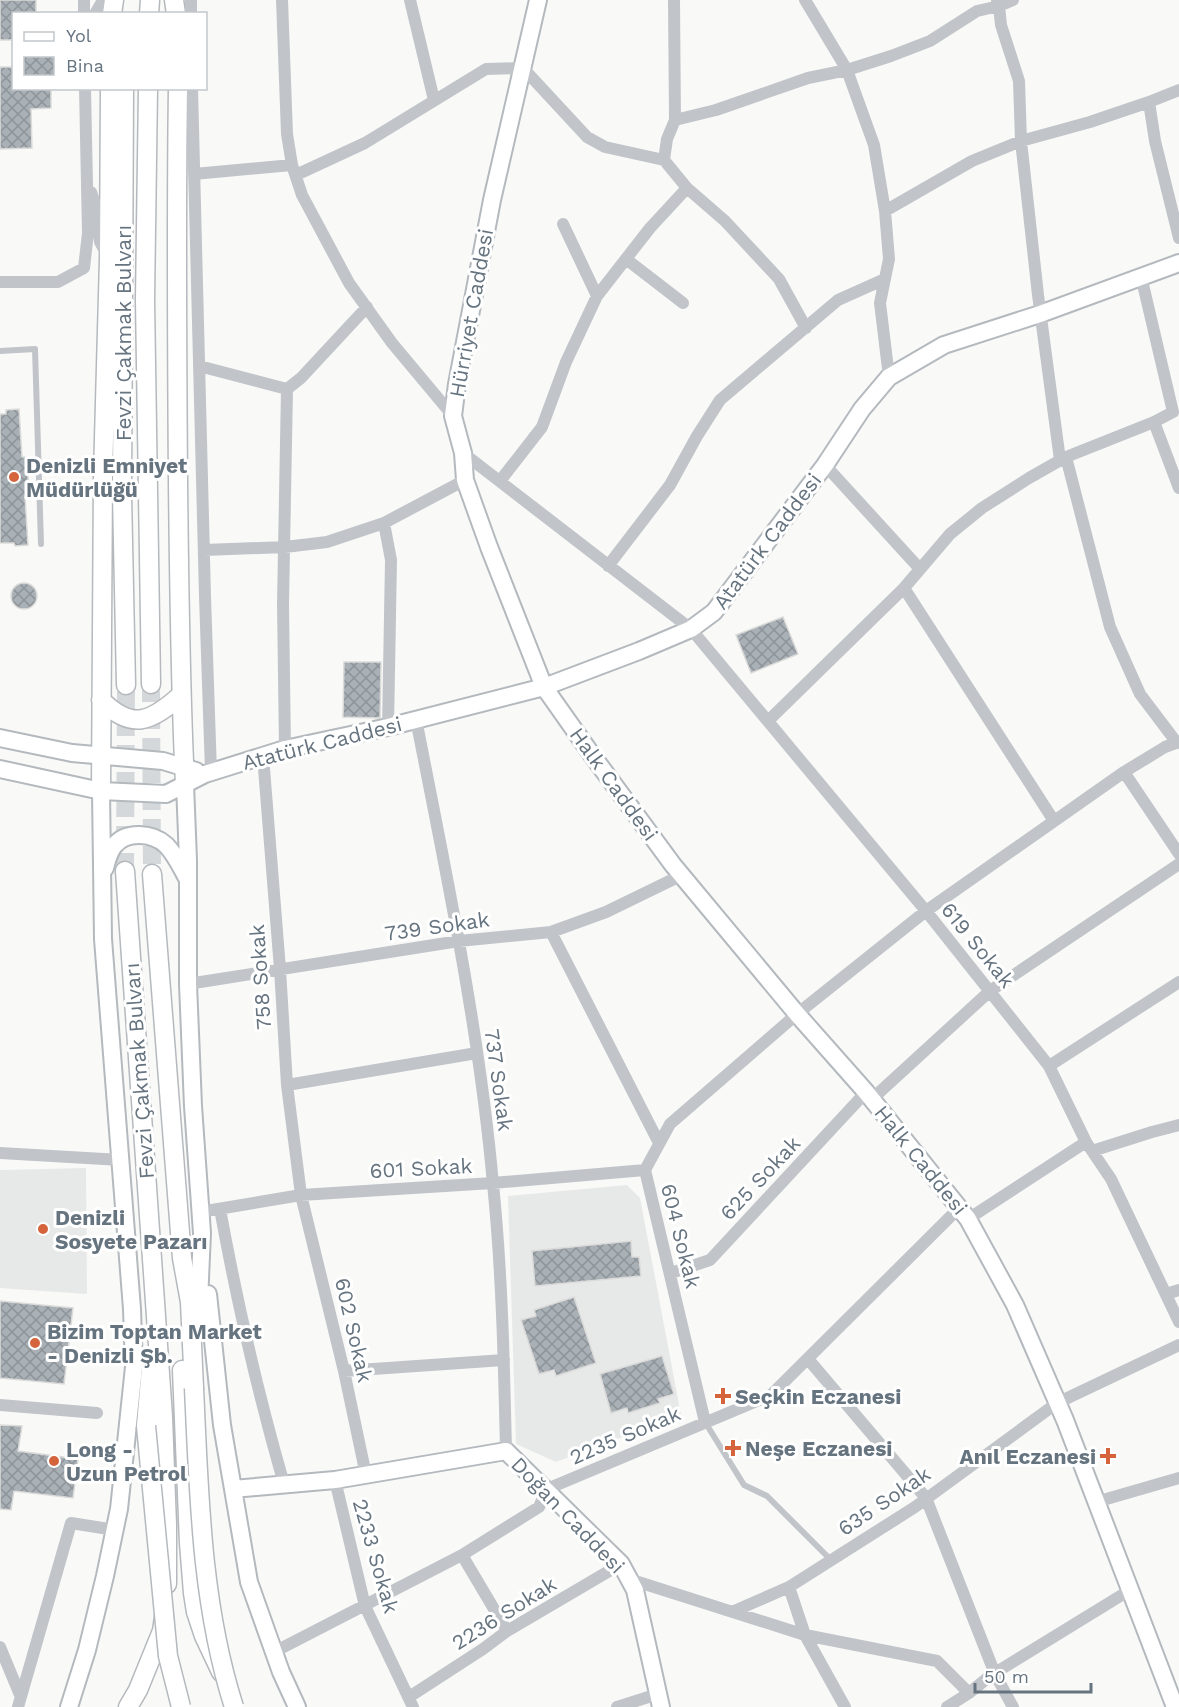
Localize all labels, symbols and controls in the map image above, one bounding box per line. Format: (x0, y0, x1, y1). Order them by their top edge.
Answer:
legend (12, 12, 207, 90)
text: Yol (66, 25, 92, 46)
text: Bina (66, 55, 104, 76)
street label: Fevzi Çakmak Bulvarı (111, 225, 136, 441)
street label: Hürriyet Caddesi (444, 227, 498, 399)
place label: Denizli Emniyet Müdürlüğü (26, 453, 187, 502)
street label: Atatürk Caddesi (708, 468, 826, 614)
marker: Denizli Emniyet Müdürlüğü (7, 470, 21, 484)
street label: Atatürk Caddesi (240, 711, 404, 775)
street label: Halk Caddesi (565, 723, 663, 845)
street label: 619 Sokak (936, 897, 1020, 993)
street label: 739 Sokak (383, 906, 491, 946)
street label: 758 Sokak (244, 923, 276, 1031)
street label: Fevzi Çakmak Bulvarı (119, 962, 159, 1180)
street label: 737 Sokak (479, 1027, 519, 1133)
street label: Halk Caddesi (869, 1100, 973, 1220)
street label: 625 Sokak (715, 1131, 805, 1225)
street label: 601 Sokak (369, 1153, 473, 1183)
street label: 604 Sokak (656, 1181, 706, 1291)
place label: Denizli Sosyete Pazarı (55, 1205, 207, 1254)
marker: Denizli Sosyete Pazarı (36, 1222, 50, 1236)
street label: 602 Sokak (330, 1275, 378, 1385)
place label: Bizim Toptan Market - Denizli Şb. (47, 1319, 262, 1368)
marker: Bizim Toptan Market - Denizli Şb. (28, 1336, 42, 1350)
place label: Seçkin Eczanesi (735, 1384, 901, 1409)
marker: Seçkin Eczanesi (716, 1389, 730, 1403)
street label: 2235 Sokak (566, 1400, 684, 1469)
place label: Neşe Eczanesi (745, 1436, 892, 1461)
place label: Long - Uzun Petrol (66, 1437, 187, 1486)
marker: Neşe Eczanesi (726, 1441, 740, 1455)
place label: Anıl Eczanesi (960, 1444, 1096, 1469)
marker: Anıl Eczanesi (1101, 1449, 1115, 1463)
street label: Doğan Caddesi (506, 1452, 630, 1578)
marker: Long - Uzun Petrol (47, 1454, 61, 1468)
street label: 635 Sokak (833, 1461, 935, 1541)
street label: 2233 Sokak (348, 1496, 404, 1616)
street label: 2236 Sokak (447, 1571, 561, 1655)
scale bar (975, 1656, 1090, 1694)
text: 50 m (984, 1666, 1029, 1687)

